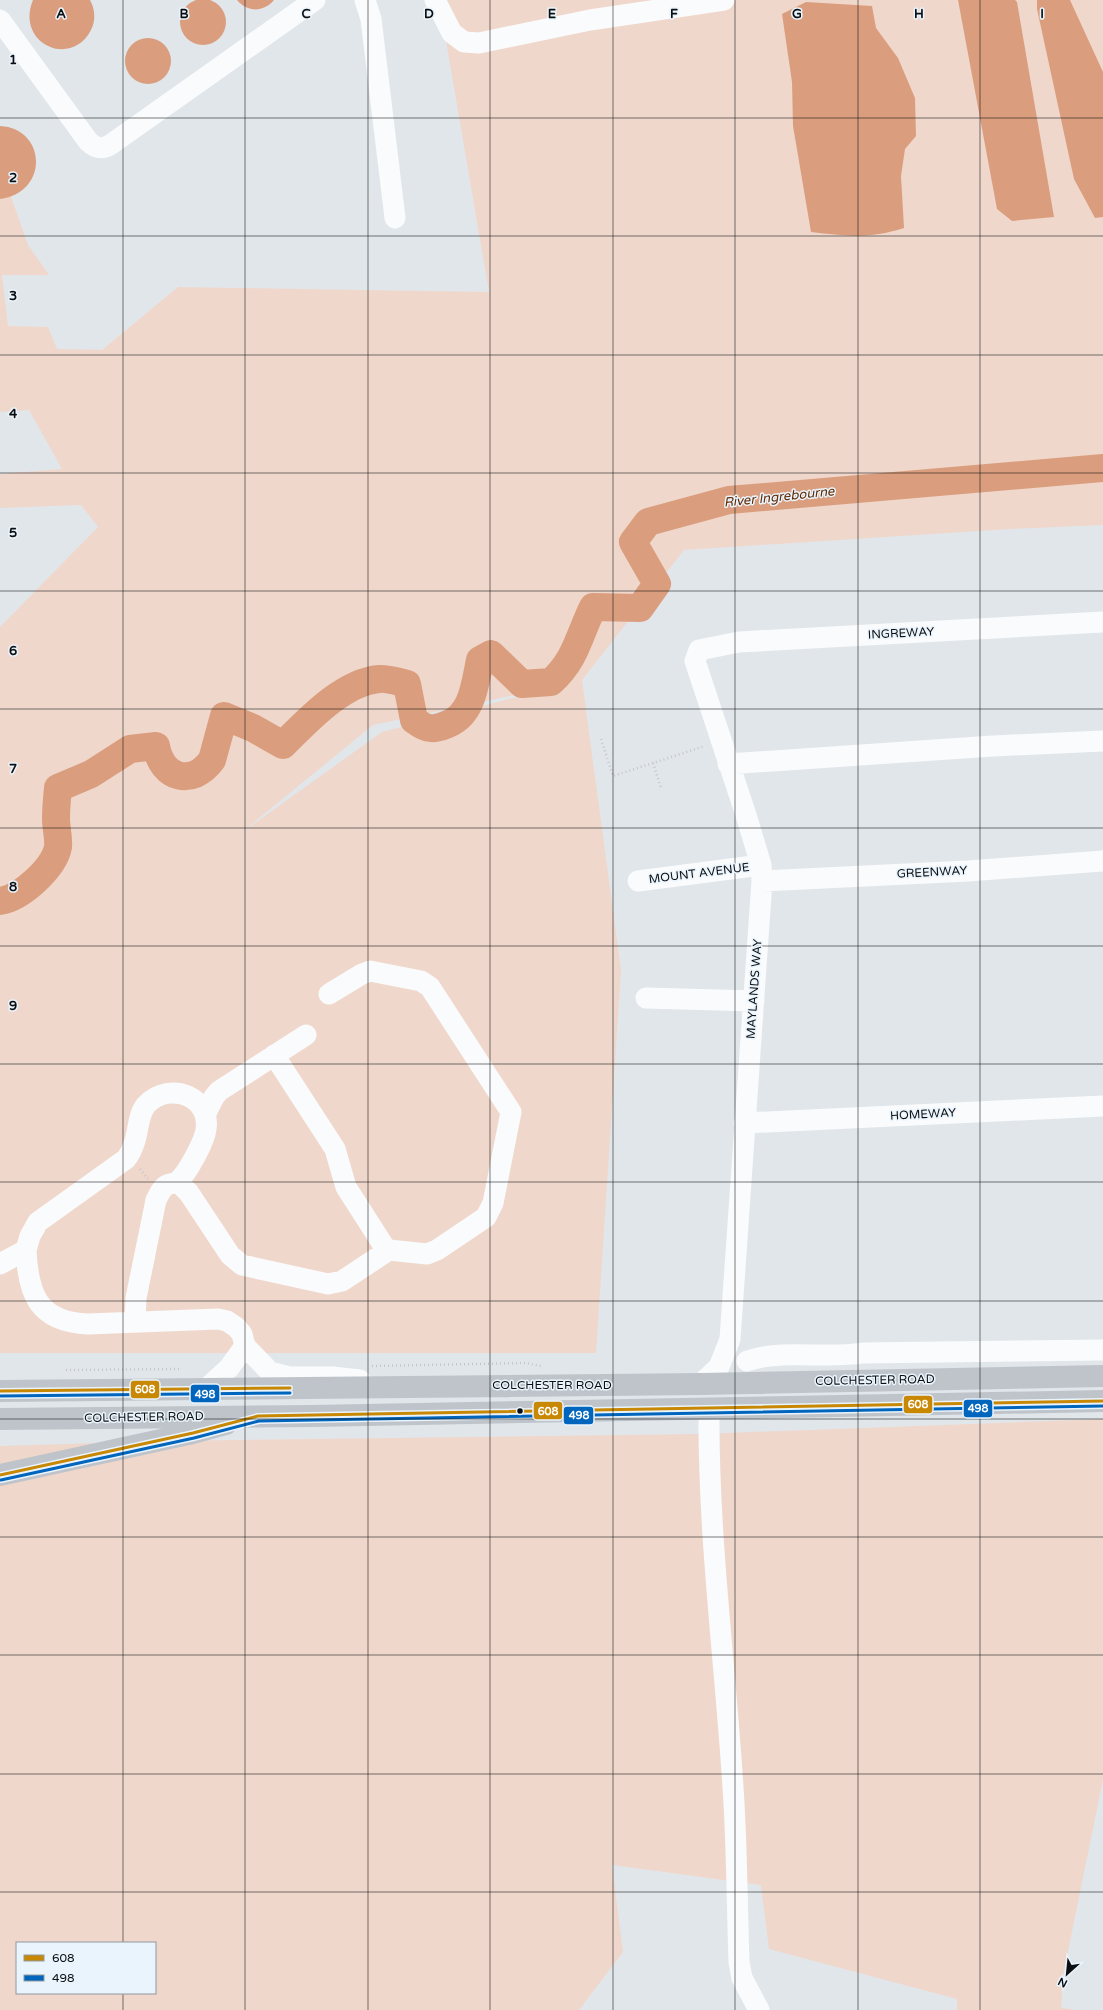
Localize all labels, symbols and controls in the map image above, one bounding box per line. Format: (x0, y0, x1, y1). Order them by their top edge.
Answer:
text: A (56, 6, 66, 22)
text: B (179, 6, 189, 22)
text: C (301, 6, 311, 22)
text: D (424, 6, 434, 22)
text: E (548, 6, 556, 22)
text: F (670, 6, 678, 22)
text: G (792, 6, 802, 22)
text: H (914, 6, 924, 22)
text: I (1040, 6, 1044, 22)
text: 1 (9, 52, 17, 68)
text: 2 (9, 170, 17, 186)
text: 3 (9, 288, 17, 304)
text: 4 (9, 406, 18, 422)
water label: River Ingrebourne (723, 483, 836, 511)
text: 5 (9, 525, 17, 541)
street label: INGREWAY (867, 624, 935, 642)
text: 6 (9, 643, 17, 659)
text: 7 (9, 761, 17, 777)
street label: MOUNT AVENUE (648, 860, 750, 886)
street label: GREENWAY (896, 863, 968, 881)
text: 8 (9, 879, 17, 895)
street label: MAYLANDS WAY (744, 938, 765, 1040)
text: 9 (9, 998, 17, 1014)
street label: HOMEWAY (890, 1105, 957, 1123)
street label: COLCHESTER ROAD (815, 1372, 935, 1388)
street label: COLCHESTER ROAD (492, 1378, 612, 1392)
line badge: 608 (130, 1380, 160, 1399)
text: 608 (135, 1383, 155, 1396)
line badge: 498 (190, 1384, 220, 1403)
text: 498 (195, 1388, 215, 1401)
line badge: 608 (903, 1395, 933, 1414)
text: 608 (908, 1398, 928, 1411)
line badge: 498 (963, 1399, 993, 1418)
line badge: 608 (533, 1401, 563, 1420)
text: 498 (968, 1402, 988, 1415)
text: 608 (538, 1405, 558, 1418)
unlabelled marker (515, 1406, 525, 1416)
line badge: 498 (563, 1406, 594, 1425)
street label: COLCHESTER ROAD (84, 1409, 204, 1425)
text: 498 (569, 1409, 589, 1422)
legend (16, 1942, 156, 1994)
text: 608 (52, 1951, 75, 1965)
north arrow (1047, 1954, 1087, 1994)
text: 498 (52, 1971, 75, 1985)
text: N (1056, 1975, 1070, 1990)

